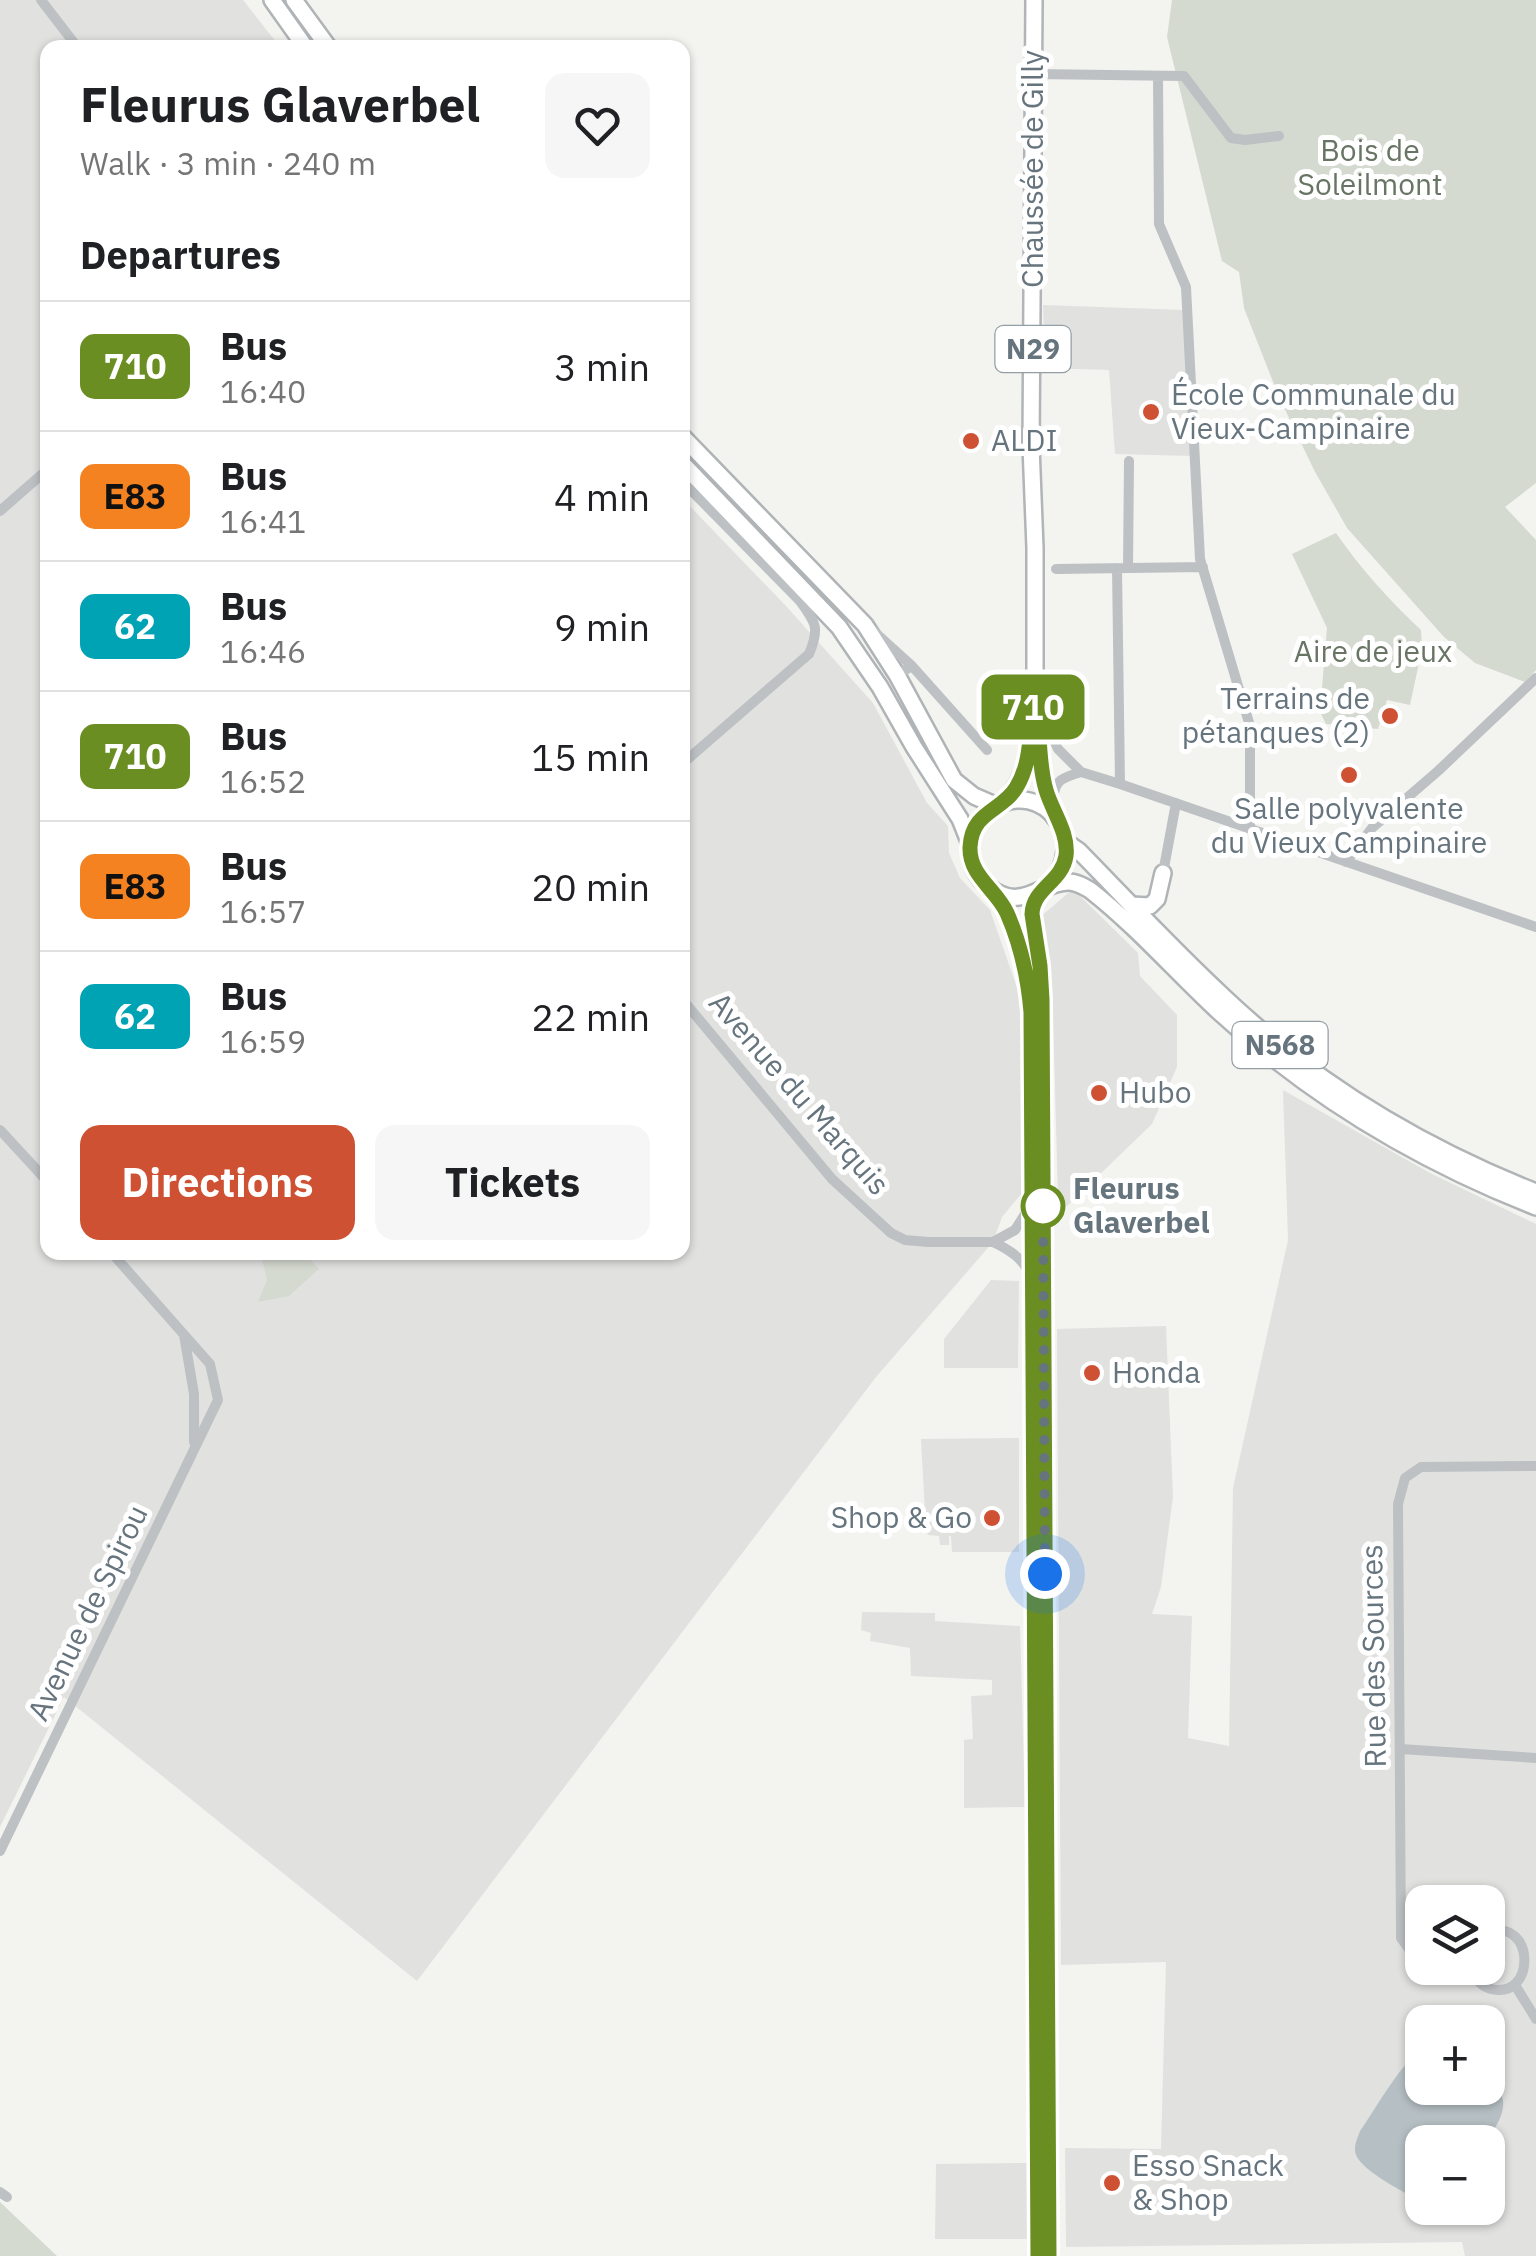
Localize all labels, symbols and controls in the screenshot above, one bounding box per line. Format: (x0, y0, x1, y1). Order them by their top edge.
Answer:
street label: Chaussée de Gilly (1012, 50, 1051, 288)
text: Fleurus Glaverbel (80, 73, 480, 135)
button: heart (545, 73, 650, 178)
park label: Bois de Soleilmont (1297, 130, 1443, 203)
text: Walk · 3 min · 240 m (80, 142, 376, 184)
text: Departures (80, 230, 281, 279)
text: Bus (220, 321, 287, 370)
road number: N29 (996, 326, 1070, 372)
text: 3 min (554, 342, 650, 391)
text: 710 (103, 343, 167, 389)
text: 16:40 (220, 370, 306, 412)
place label: École Communale du Vieux-Campinaire (1171, 374, 1456, 447)
marker: École Communale du Vieux-Campinaire (1140, 401, 1162, 423)
place label: ALDI (991, 420, 1057, 459)
marker: ALDI (960, 430, 982, 452)
text: Bus (220, 451, 287, 500)
text: 4 min (554, 472, 650, 521)
text: E83 (103, 473, 167, 519)
text: 16:41 (220, 500, 306, 542)
text: Bus (220, 581, 287, 630)
text: 9 min (554, 602, 650, 651)
text: 62 (114, 603, 156, 649)
text: 16:46 (220, 630, 306, 672)
park label: Aire de jeux (1294, 631, 1452, 670)
line badge: 710 (976, 674, 1090, 740)
place label: Terrains de pétanques (2) (1182, 678, 1370, 751)
text: 710 (1001, 684, 1065, 730)
marker: Terrains de pétanques (2) (1379, 705, 1401, 727)
text: Bus (220, 711, 287, 760)
text: 15 min (531, 732, 650, 781)
text: 710 (103, 733, 167, 779)
text: 16:52 (220, 760, 306, 802)
marker: Salle polyvalente du Vieux Campinaire (1338, 764, 1360, 786)
place label: Salle polyvalente du Vieux Campinaire (1211, 788, 1487, 861)
text: Bus (220, 841, 287, 890)
text: 20 min (531, 862, 650, 911)
text: E83 (103, 863, 167, 909)
text: 16:57 (220, 890, 306, 932)
text: Bus (220, 971, 287, 1020)
street label: Avenue du Marquis (701, 983, 899, 1203)
text: 22 min (531, 992, 650, 1041)
text: 62 (114, 993, 156, 1039)
text: 16:59 (220, 1020, 306, 1062)
road number: N568 (1232, 1022, 1328, 1068)
place label: Hubo (1119, 1072, 1191, 1111)
marker: Hubo (1088, 1082, 1110, 1104)
button: Directions (80, 1125, 355, 1240)
button: Tickets (375, 1125, 650, 1240)
place label: Fleurus Glaverbel (1073, 1168, 1210, 1241)
marker: Fleurus Glaverbel (1022, 1185, 1064, 1227)
place label: Honda (1112, 1352, 1200, 1391)
marker: Honda (1081, 1362, 1103, 1384)
place label: Shop & Go (831, 1497, 972, 1536)
street label: Avenue de Spirou (18, 1498, 156, 1727)
marker: Shop & Go (981, 1507, 1003, 1529)
street label: Rue des Sources (1351, 1544, 1394, 1768)
your location (1020, 1549, 1070, 1599)
map controls (1405, 1885, 1505, 2225)
button: layers (1405, 1885, 1505, 1985)
button: + (1405, 2005, 1505, 2105)
button: − (1405, 2125, 1505, 2225)
place label: Esso Snack & Shop (1132, 2145, 1284, 2218)
marker: Esso Snack & Shop (1101, 2172, 1123, 2194)

